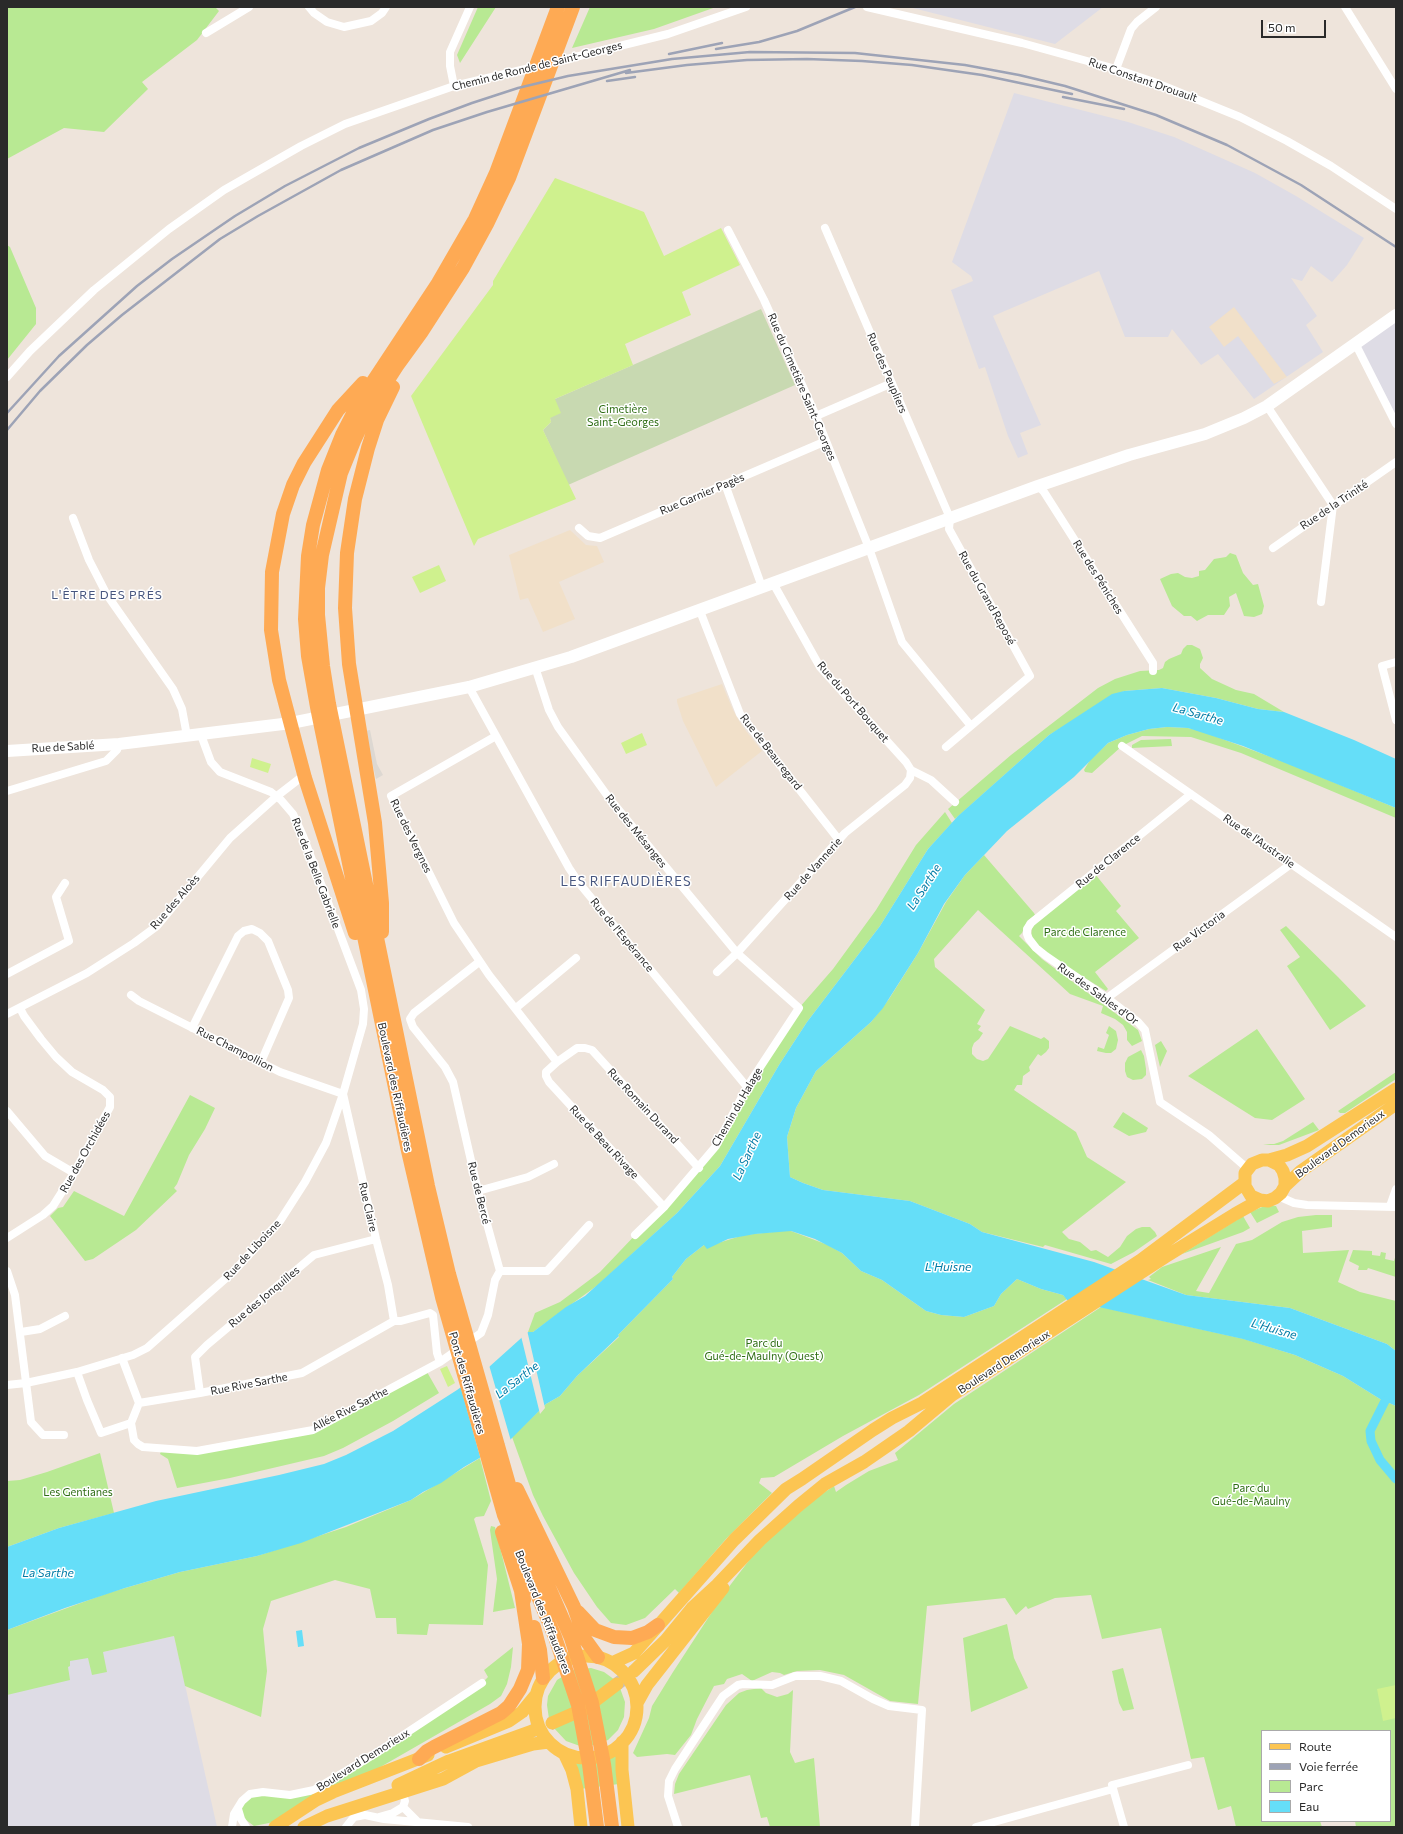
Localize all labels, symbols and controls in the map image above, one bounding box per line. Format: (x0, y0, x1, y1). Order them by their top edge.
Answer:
scale bar (1263, 12, 1328, 38)
text: 50 m (1268, 20, 1296, 34)
street label: Chemin de Ronde de Saint-Georges (450, 38, 624, 94)
street label: Rue Constant Drouault (1087, 55, 1199, 105)
street label: Rue du Cimetière Saint-Georges (765, 311, 839, 463)
street label: Rue des Peupliers (864, 331, 910, 415)
park label: Cimetière Saint-Georges (587, 402, 659, 428)
street label: Rue Garnier Pagès (658, 470, 746, 518)
street label: Rue de la Trinité (1298, 477, 1370, 533)
street label: Rue des Péniches (1070, 538, 1126, 616)
street label: Rue du Grand Reposé (956, 549, 1018, 647)
district label: L'ÊTRE DES PRÉS (51, 588, 163, 602)
street label: Rue du Port Bouquet (814, 659, 892, 745)
water label: La Sarthe (1171, 700, 1225, 728)
street label: Rue de Beauregard (737, 711, 805, 793)
street label: Rue de Sablé (31, 739, 95, 755)
street label: Rue des Mésanges (602, 792, 670, 870)
street label: Rue des Vergnes (387, 797, 435, 875)
street label: Rue de l'Australie (1221, 811, 1297, 871)
street label: Rue de la Belle Gabrielle (289, 816, 343, 930)
street label: Rue de Clarence (1073, 831, 1143, 891)
street label: Rue de Vannerie (781, 835, 845, 903)
water label: La Sarthe (904, 861, 944, 913)
street label: Rue des Aloès (148, 872, 202, 932)
district label: LES RIFFAUDIÈRES (560, 874, 692, 890)
street label: Rue de l'Espérance (587, 896, 657, 974)
street label: Rue Victoria (1170, 908, 1228, 954)
park label: Parc de Clarence (1044, 925, 1126, 939)
street label: Rue des Sables d'Or (1055, 960, 1141, 1028)
street label: Boulevard des Riffaudières (375, 1021, 415, 1153)
street label: Rue Champollion (194, 1024, 276, 1074)
street label: Rue Romain Durand (605, 1065, 681, 1147)
street label: Chemin du Halage (709, 1065, 765, 1149)
street label: Rue de Beau Rivage (567, 1103, 641, 1181)
street label: Boulevard Demorieux (1293, 1107, 1387, 1181)
street label: Rue des Orchidées (57, 1109, 113, 1195)
water label: La Sarthe (730, 1130, 764, 1182)
street label: Rue de Bercé (465, 1160, 493, 1226)
street label: Rue Claire (356, 1181, 380, 1233)
street label: Rue de Liboisne (221, 1217, 283, 1283)
water label: L'Huisne (925, 1260, 971, 1274)
street label: Rue des Jonquilles (226, 1264, 302, 1330)
water label: L'Huisne (1250, 1316, 1298, 1342)
street label: Boulevard Demorieux (955, 1327, 1053, 1397)
street label: Pont des Riffaudières (446, 1330, 488, 1436)
park label: Parc du Gué-de-Maulny (Ouest) (704, 1336, 824, 1362)
water label: La Sarthe (492, 1358, 542, 1402)
street label: Rue Rive Sarthe (209, 1370, 289, 1398)
street label: Allée Rive Sarthe (310, 1384, 390, 1434)
park label: Parc du Gué-de-Maulny (1212, 1481, 1290, 1507)
park label: Les Gentianes (43, 1485, 113, 1499)
street label: Boulevard des Riffaudières (512, 1548, 574, 1676)
water label: La Sarthe (22, 1566, 74, 1580)
street label: Boulevard Demorieux (314, 1726, 412, 1794)
legend (1261, 1730, 1391, 1822)
text: Route (1299, 1739, 1332, 1753)
text: Voie ferrée (1299, 1759, 1358, 1773)
text: Parc (1299, 1779, 1323, 1793)
text: Eau (1299, 1799, 1319, 1813)

